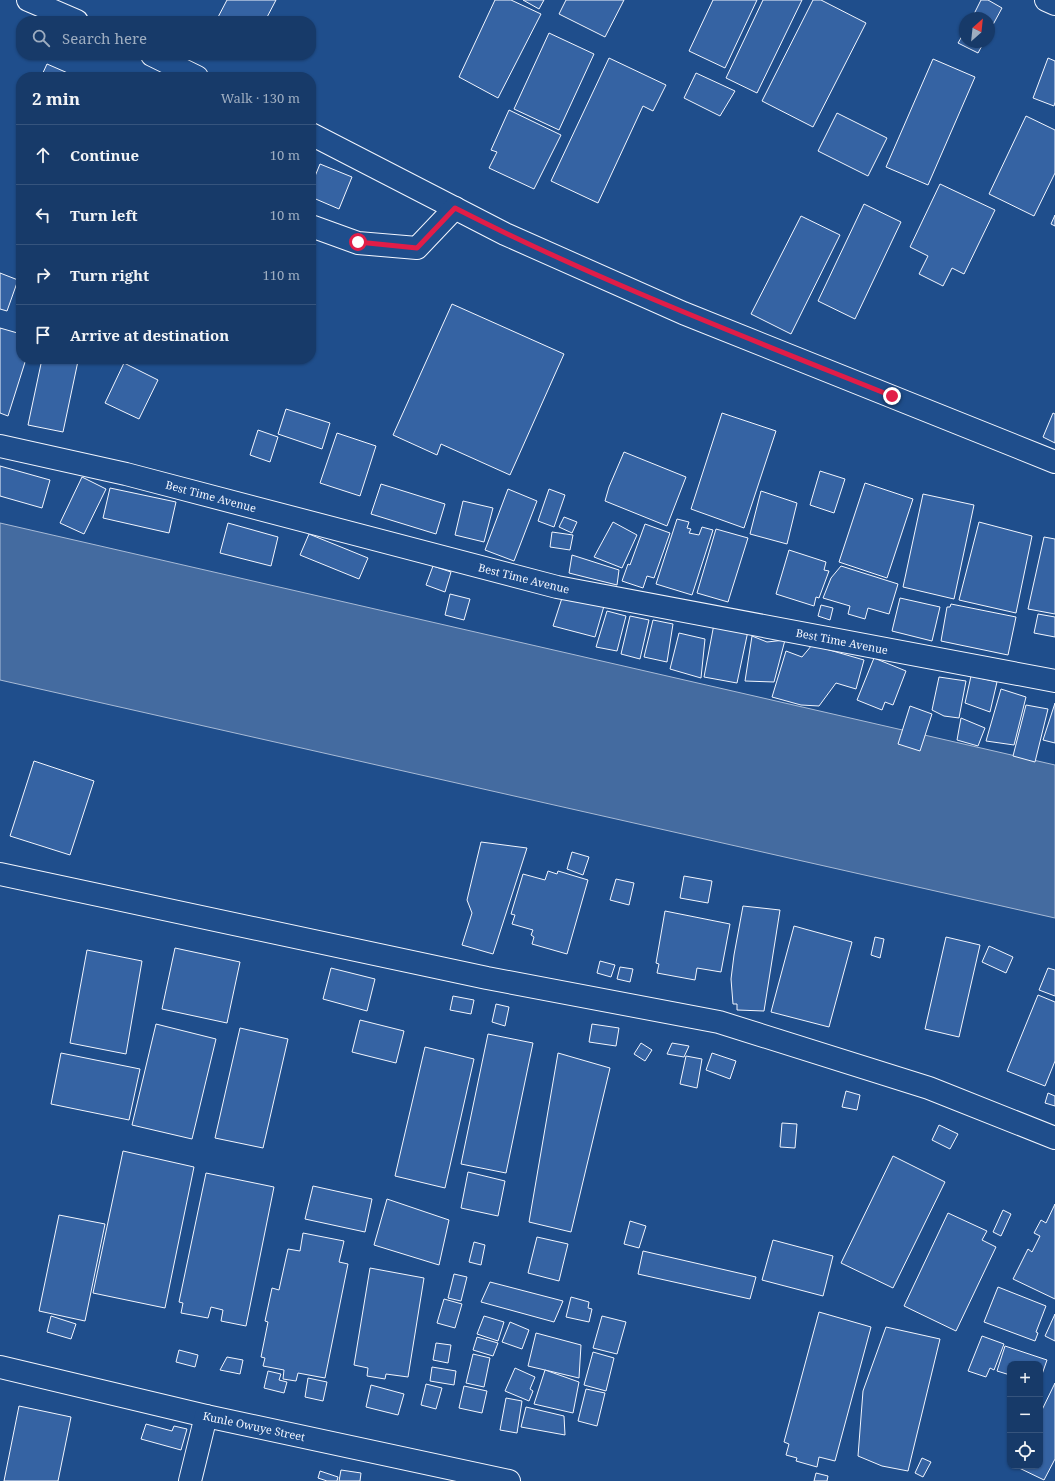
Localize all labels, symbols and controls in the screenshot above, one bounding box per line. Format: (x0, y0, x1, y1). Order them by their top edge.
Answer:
north arrow (959, 12, 995, 48)
search box (16, 16, 316, 60)
icon: search (30, 27, 52, 49)
text: Search here (62, 28, 147, 48)
text: 2 min (32, 87, 80, 110)
text: Walk · 130 m (221, 89, 300, 107)
icon: ahead (32, 144, 54, 166)
text: Continue (70, 145, 139, 165)
text: 10 m (270, 146, 300, 164)
icon: left (32, 204, 54, 226)
text: Turn left (70, 205, 138, 225)
text: 10 m (270, 206, 300, 224)
route start (349, 233, 367, 251)
icon: right (32, 264, 54, 286)
text: Turn right (70, 265, 149, 285)
text: 110 m (263, 266, 300, 284)
icon: arrive (32, 324, 54, 346)
text: Arrive at destination (70, 325, 229, 345)
route end (883, 387, 901, 405)
street label: Best Time Avenue (164, 477, 258, 515)
street label: Best Time Avenue (477, 559, 571, 597)
street label: Best Time Avenue (795, 625, 889, 657)
map controls (1007, 1361, 1043, 1469)
button: + (1007, 1361, 1043, 1397)
button: − (1007, 1397, 1043, 1433)
street label: Kunle Owuye Street (202, 1408, 307, 1444)
button: locate (1007, 1433, 1043, 1469)

